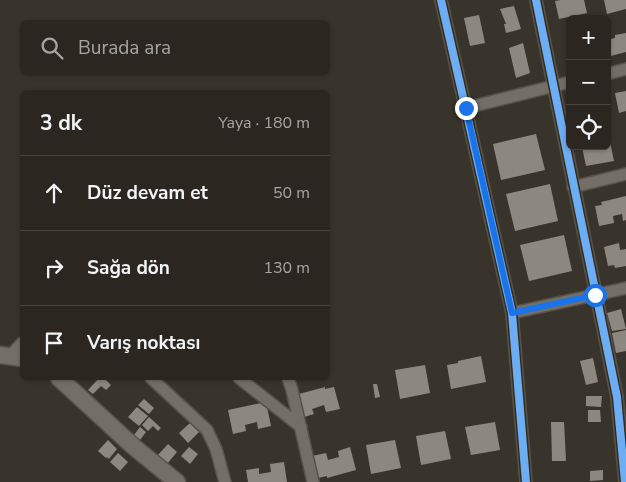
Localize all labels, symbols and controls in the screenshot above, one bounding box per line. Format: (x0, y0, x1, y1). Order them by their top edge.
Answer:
map controls (566, 15, 611, 150)
button: + (566, 15, 611, 60)
search box (20, 20, 330, 75)
icon: search (38, 34, 66, 62)
text: Burada ara (78, 35, 171, 61)
button: − (566, 60, 611, 105)
route end (455, 97, 478, 120)
button: locate (566, 105, 611, 150)
text: 3 dk (40, 109, 82, 137)
text: Yaya · 180 m (218, 112, 310, 134)
icon: ahead (40, 179, 68, 207)
text: Düz devam et (87, 180, 208, 206)
text: 50 m (273, 182, 310, 204)
icon: right (40, 254, 68, 282)
text: Sağa dön (87, 255, 170, 281)
text: 130 m (263, 257, 310, 279)
route start (584, 284, 607, 307)
icon: arrive (40, 329, 68, 357)
text: Varış noktası (87, 330, 200, 356)

